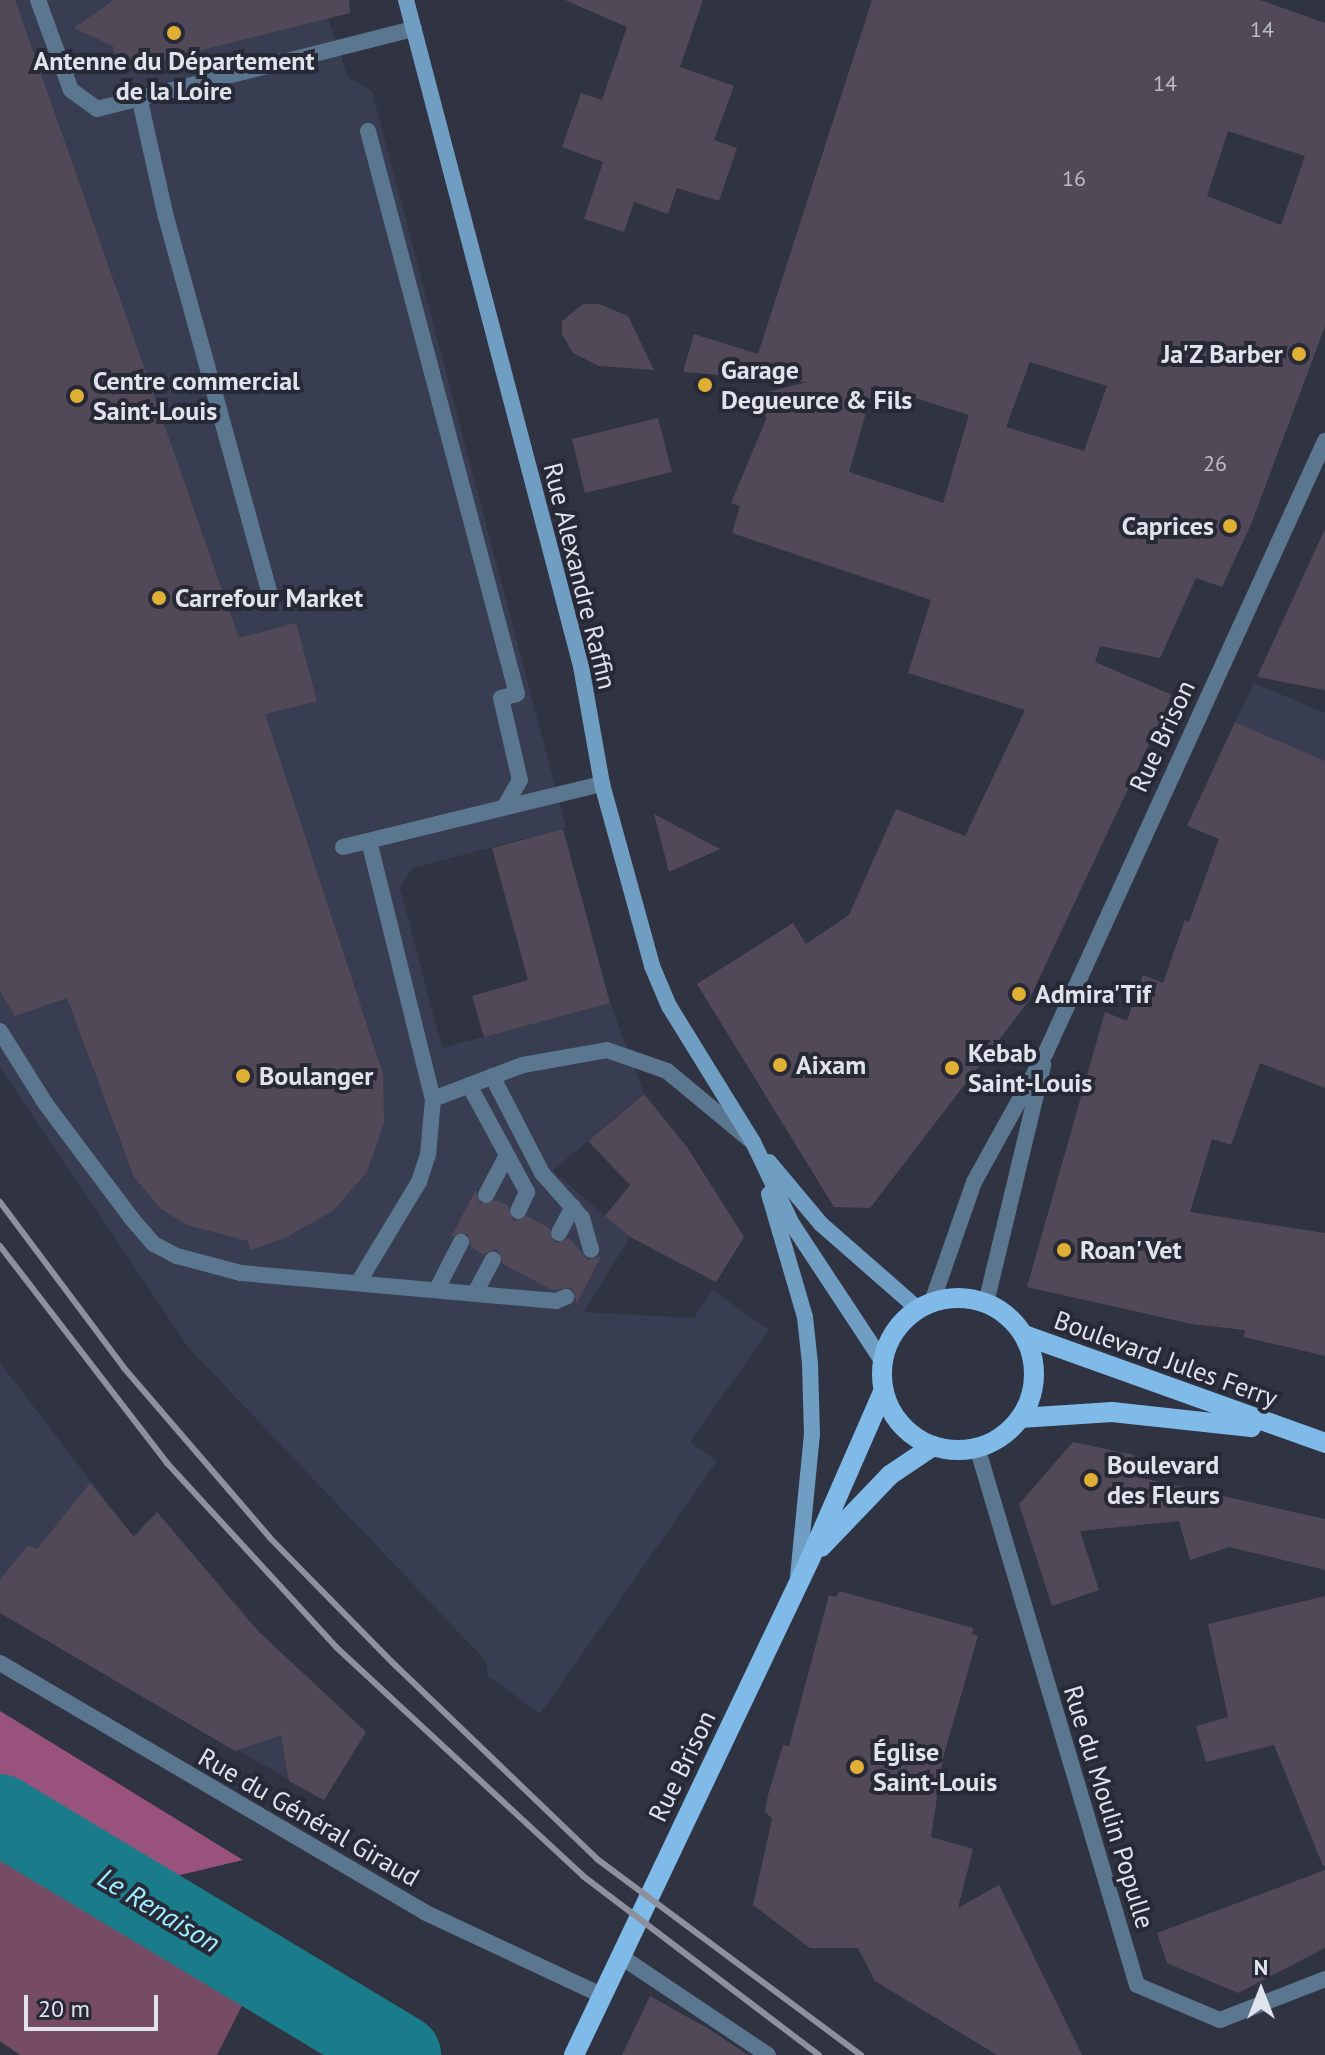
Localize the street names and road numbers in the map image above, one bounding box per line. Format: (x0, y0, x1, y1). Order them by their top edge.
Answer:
street label: Rue Alexandre Raffin (537, 459, 623, 693)
street label: Rue Brison (1123, 675, 1201, 797)
street label: Boulevard Jules Ferry (1050, 1304, 1282, 1414)
street label: Rue du Moulin Populle (1057, 1682, 1161, 1932)
street label: Rue Brison (642, 1705, 722, 1827)
street label: Rue du Général Giraud (193, 1741, 425, 1893)

